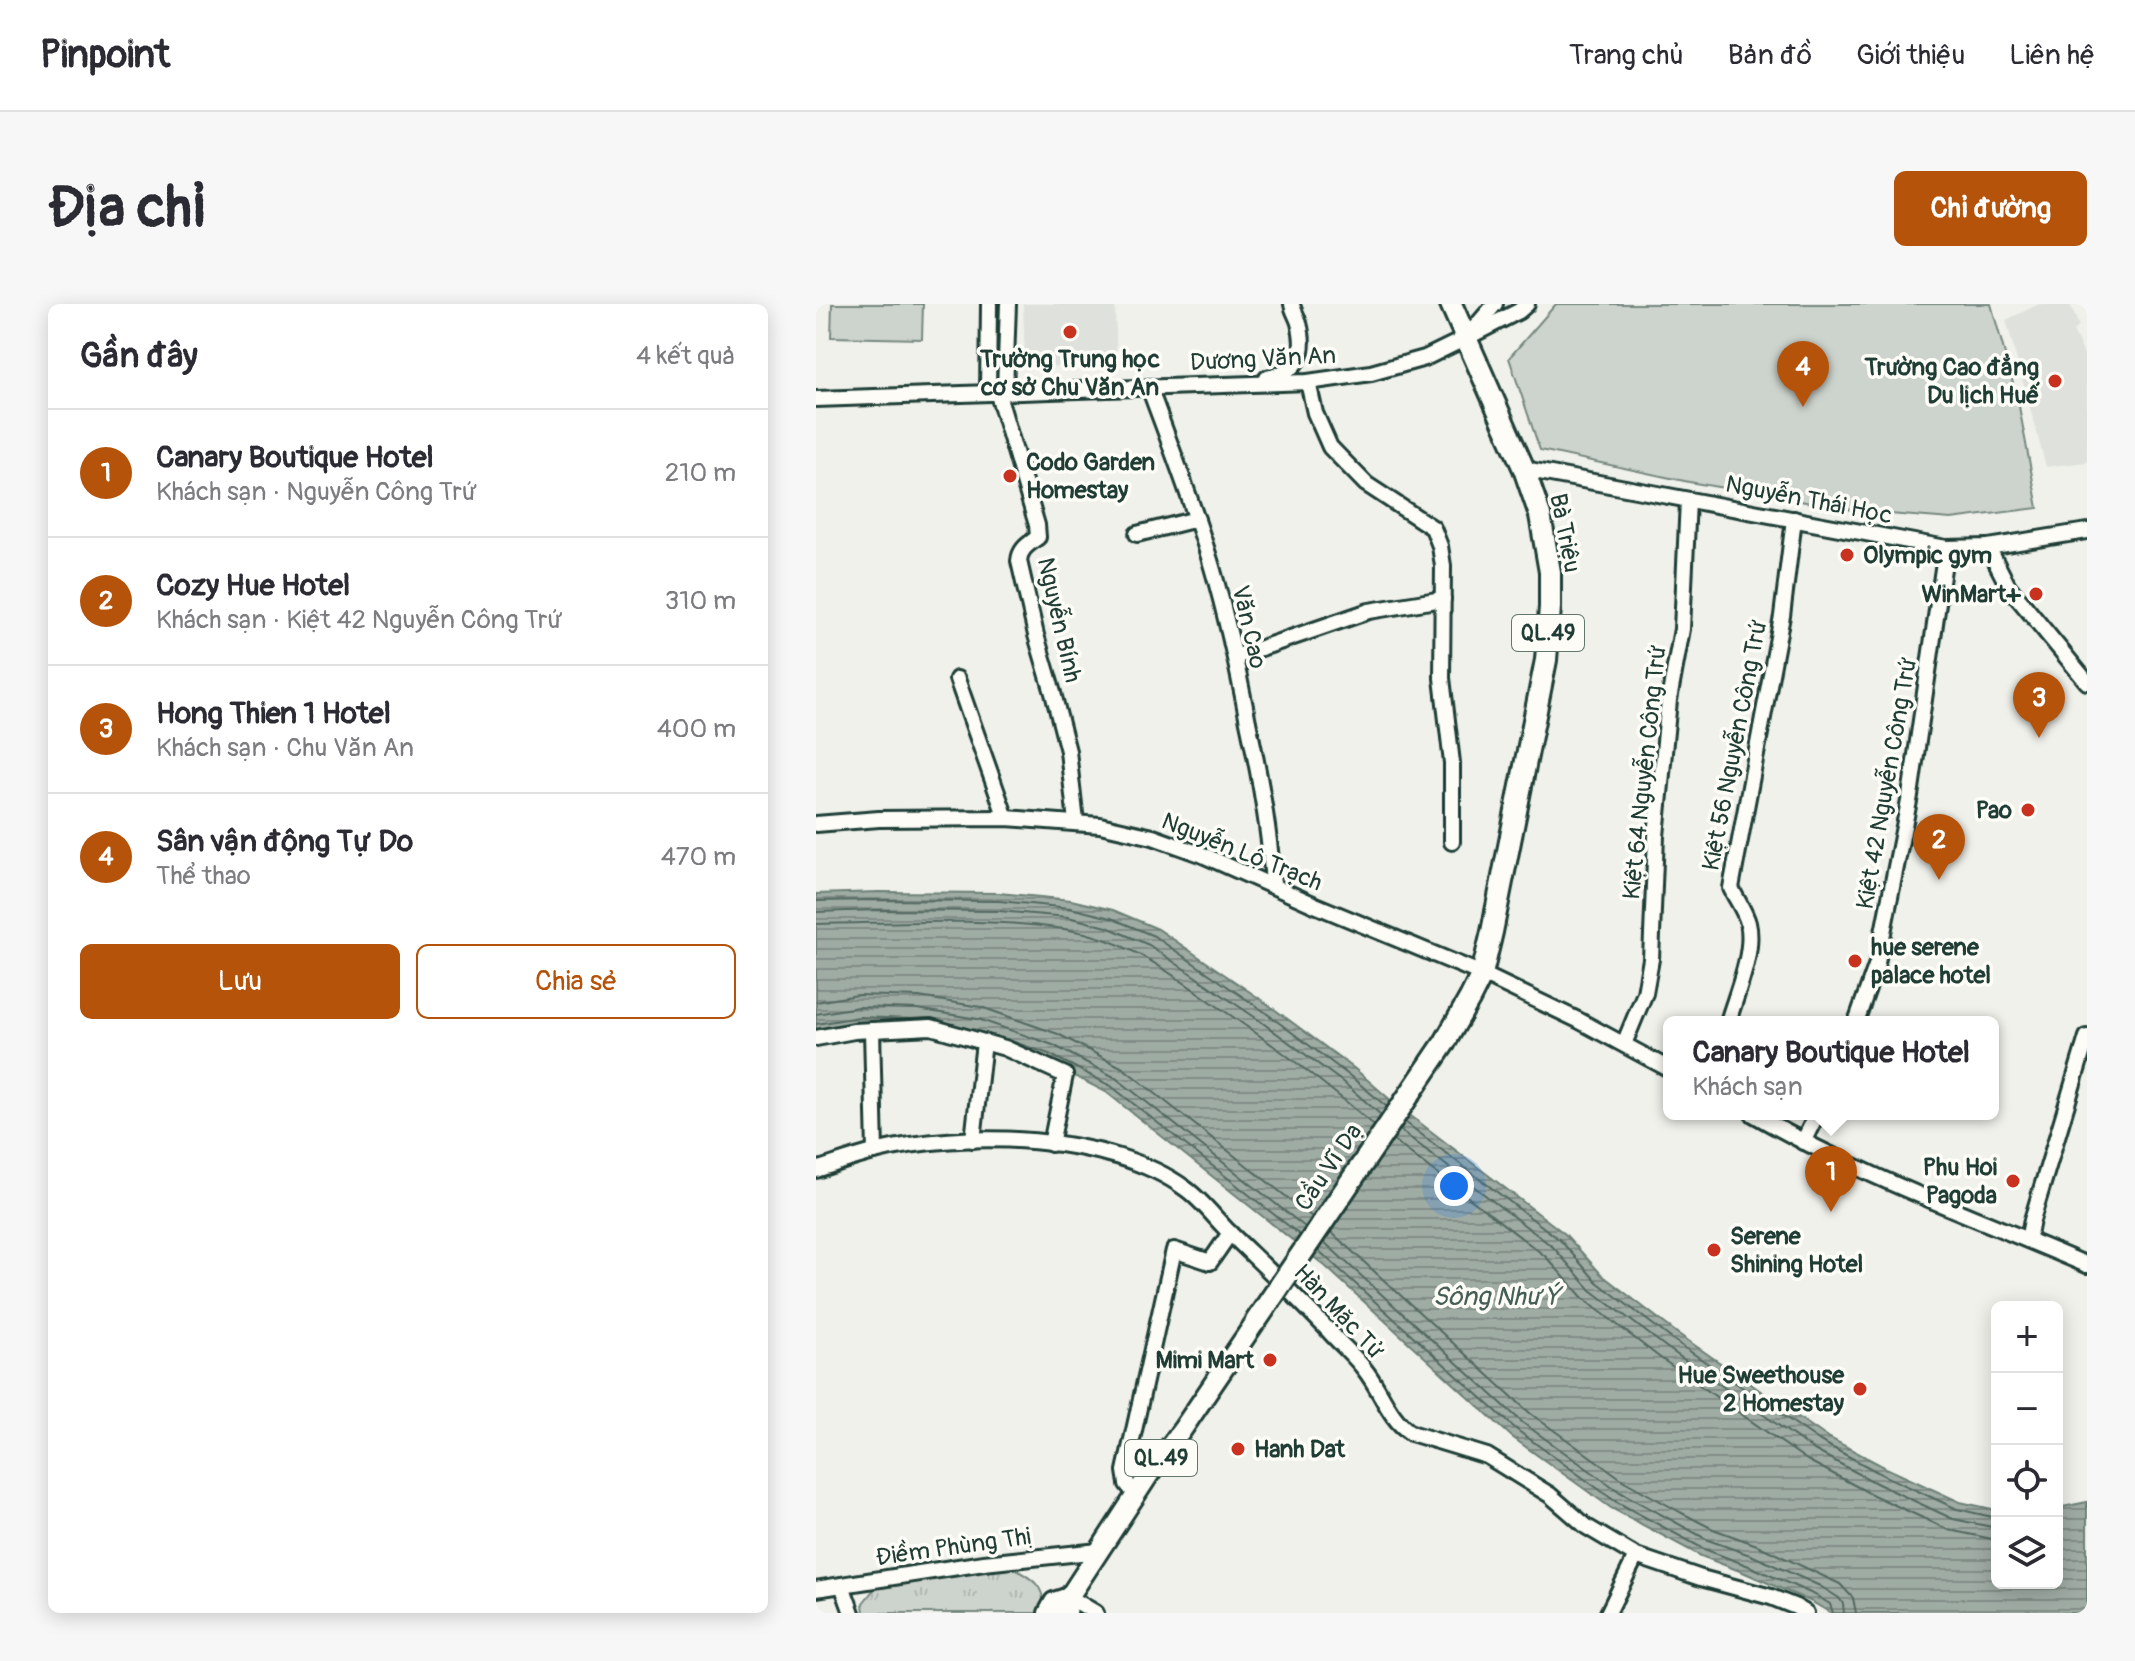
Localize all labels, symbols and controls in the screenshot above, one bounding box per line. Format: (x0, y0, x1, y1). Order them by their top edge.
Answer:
text: Pinpoint (40, 31, 170, 79)
text: Trang chủ (1569, 38, 1684, 73)
text: Bản đồ (1728, 38, 1812, 73)
text: Giới thiệu (1856, 38, 1965, 73)
text: Liên hệ (2009, 38, 2095, 73)
button: Chỉ đường (1894, 171, 2087, 246)
text: Địa chỉ (48, 174, 206, 243)
marker: Trường Trung học cơ sở Chu Văn An (1061, 323, 1079, 341)
text: Gần đây (80, 335, 198, 378)
text: 4 kết quả (636, 340, 736, 372)
street label: Dương Văn An (1189, 341, 1337, 377)
pin: 4 (1777, 341, 1829, 407)
place label: Trường Trung học cơ sở Chu Văn An (979, 345, 1160, 402)
place label: Trường Cao đẳng Du lịch Huế (1863, 353, 2040, 410)
marker: Trường Cao đẳng Du lịch Huế (2046, 372, 2064, 390)
text: Canary Boutique Hotel (156, 439, 434, 476)
place label: Codo Garden Homestay (1026, 448, 1155, 505)
text: 1 (101, 457, 111, 489)
text: 210 m (665, 457, 736, 489)
marker: Codo Garden Homestay (1001, 467, 1019, 485)
street label: Nguyễn Thái Học (1723, 470, 1895, 530)
text: Khách sạn · Nguyễn Công Trứ (156, 476, 478, 508)
street label: Bà Triệu (1543, 491, 1587, 575)
place label: Olympic gym (1863, 541, 1992, 570)
marker: Olympic gym (1838, 546, 1856, 564)
street label: Nguyễn Bính (1031, 555, 1087, 685)
text: Cozy Hue Hotel (156, 567, 350, 604)
place label: WinMart+ (1922, 580, 2021, 609)
street label: Văn Cao (1225, 583, 1273, 671)
text: 2 (99, 585, 113, 617)
text: 310 m (665, 585, 736, 617)
marker: WinMart+ (2027, 585, 2045, 603)
text: Khách sạn · Kiệt 42 Nguyễn Công Trứ (156, 604, 563, 636)
road number: QL.49 (1512, 615, 1584, 651)
street label: Kiệt 56 Nguyễn Công Trứ (1696, 617, 1774, 873)
street label: Kiệt 64 Nguyễn Công Trứ (1617, 643, 1673, 901)
street label: Kiệt 42 Nguyễn Công Trứ (1851, 655, 1923, 911)
pin: 3 (2013, 672, 2065, 738)
text: Hong Thien 1 Hotel (156, 695, 391, 732)
text: 3 (99, 713, 113, 745)
text: 400 m (657, 713, 736, 745)
text: Khách sạn · Chu Văn An (156, 732, 414, 764)
place label: Pao (1976, 796, 2012, 825)
marker: Pao (2019, 801, 2037, 819)
street label: Nguyễn Lộ Trạch (1157, 807, 1327, 897)
pin: 2 (1913, 814, 1965, 880)
text: Sân vận động Tự Do (156, 823, 413, 860)
text: 4 (98, 841, 114, 873)
text: 470 m (661, 841, 736, 873)
text: Thể thao (156, 860, 251, 892)
place label: hue serene palace hotel (1871, 933, 1991, 990)
button: Lưu (80, 944, 400, 1019)
button: Chia sẻ (416, 944, 736, 1019)
marker: hue serene palace hotel (1846, 952, 1864, 970)
popup (1663, 1016, 1999, 1120)
text: Canary Boutique Hotel (1692, 1034, 1970, 1071)
text: Khách sạn (1692, 1071, 1803, 1103)
street label: Cầu Vĩ Dạ (1289, 1118, 1369, 1216)
pin: 1 (1805, 1146, 1857, 1212)
place label: Phu Hoi Pagoda (1923, 1153, 1997, 1210)
your location (1434, 1166, 1474, 1206)
marker: Phu Hoi Pagoda (2004, 1172, 2022, 1190)
place label: Serene Shining Hotel (1730, 1222, 1863, 1279)
marker: Serene Shining Hotel (1705, 1241, 1723, 1259)
street label: Hàn Mặc Tử (1287, 1258, 1391, 1366)
water label: Sông Như Ý (1433, 1281, 1564, 1313)
map controls (1991, 1301, 2063, 1589)
button: + (1991, 1301, 2063, 1373)
place label: Mimi Mart (1156, 1346, 1255, 1375)
marker: Mimi Mart (1261, 1351, 1279, 1369)
place label: Hue Sweethouse 2 Homestay (1677, 1361, 1845, 1418)
button: − (1991, 1373, 2063, 1445)
marker: Hue Sweethouse 2 Homestay (1851, 1380, 1869, 1398)
place label: Hanh Dat (1254, 1435, 1346, 1464)
road number: QL.49 (1125, 1440, 1197, 1476)
marker: Hanh Dat (1229, 1440, 1247, 1458)
button: locate (1991, 1445, 2063, 1517)
button: layers (1991, 1517, 2063, 1589)
street label: Điềm Phùng Thị (874, 1522, 1034, 1572)

